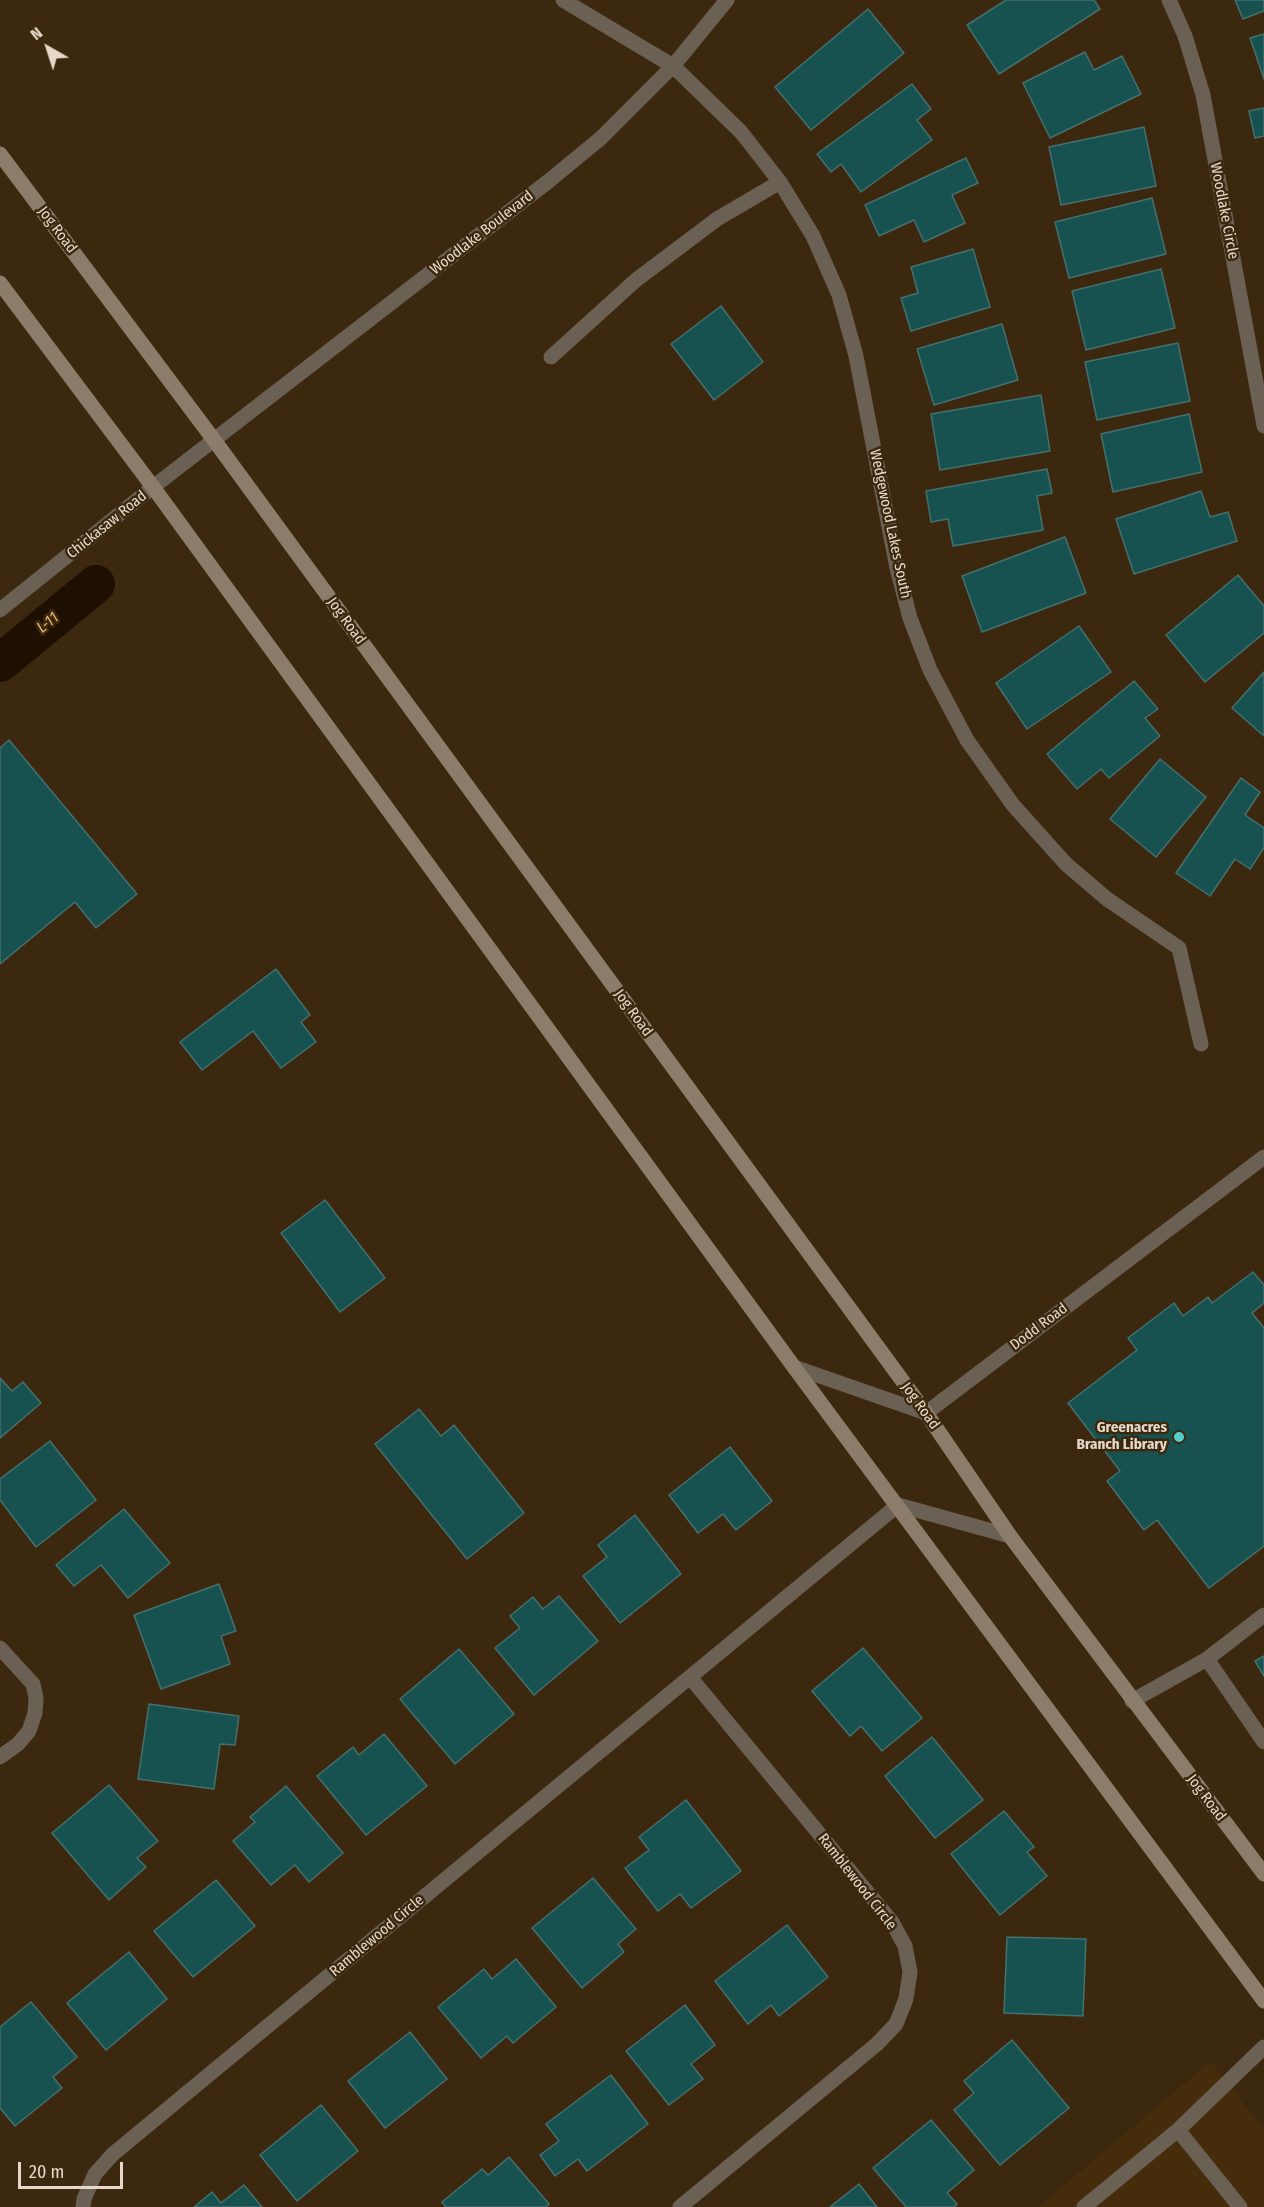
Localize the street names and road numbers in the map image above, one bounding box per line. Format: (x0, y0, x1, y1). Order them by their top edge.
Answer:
street label: Woodlake Circle (1206, 161, 1242, 261)
street label: Woodlake Boulevard (427, 187, 537, 279)
street label: Jog Road (34, 203, 80, 257)
street label: Wedgewood Lakes South (865, 448, 915, 600)
street label: Chickasaw Road (63, 487, 151, 563)
street label: Jog Road (323, 594, 369, 648)
street label: Jog Road (610, 986, 656, 1040)
street label: Dodd Road (1007, 1300, 1071, 1354)
street label: Jog Road (897, 1379, 943, 1433)
street label: Jog Road (1183, 1771, 1229, 1825)
street label: Ramblewood Circle (814, 1830, 900, 1934)
street label: Ramblewood Circle (326, 1891, 428, 1981)

